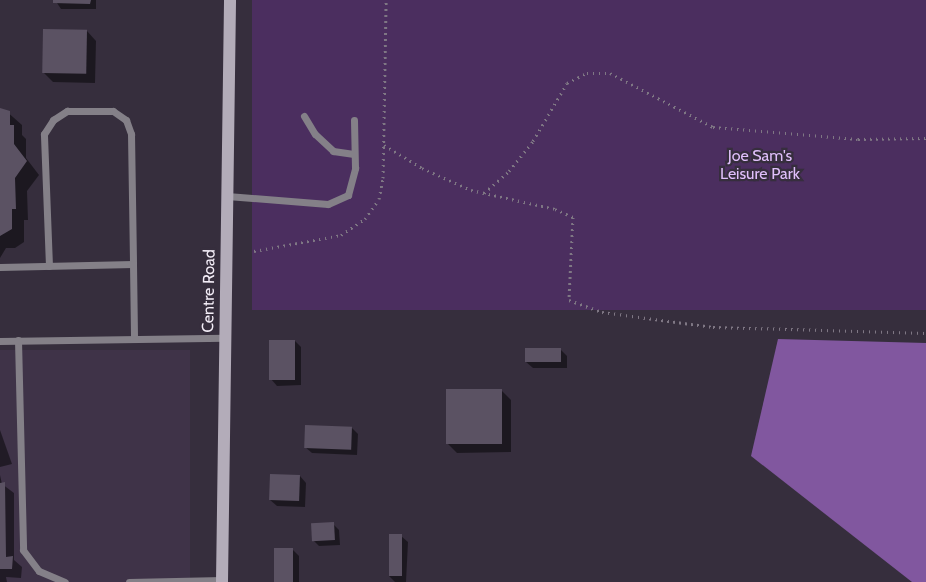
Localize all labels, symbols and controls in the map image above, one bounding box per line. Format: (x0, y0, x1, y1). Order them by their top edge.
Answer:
park label: Joe Sam's Leisure Park (720, 146, 800, 184)
street label: Centre Road (199, 249, 219, 333)

